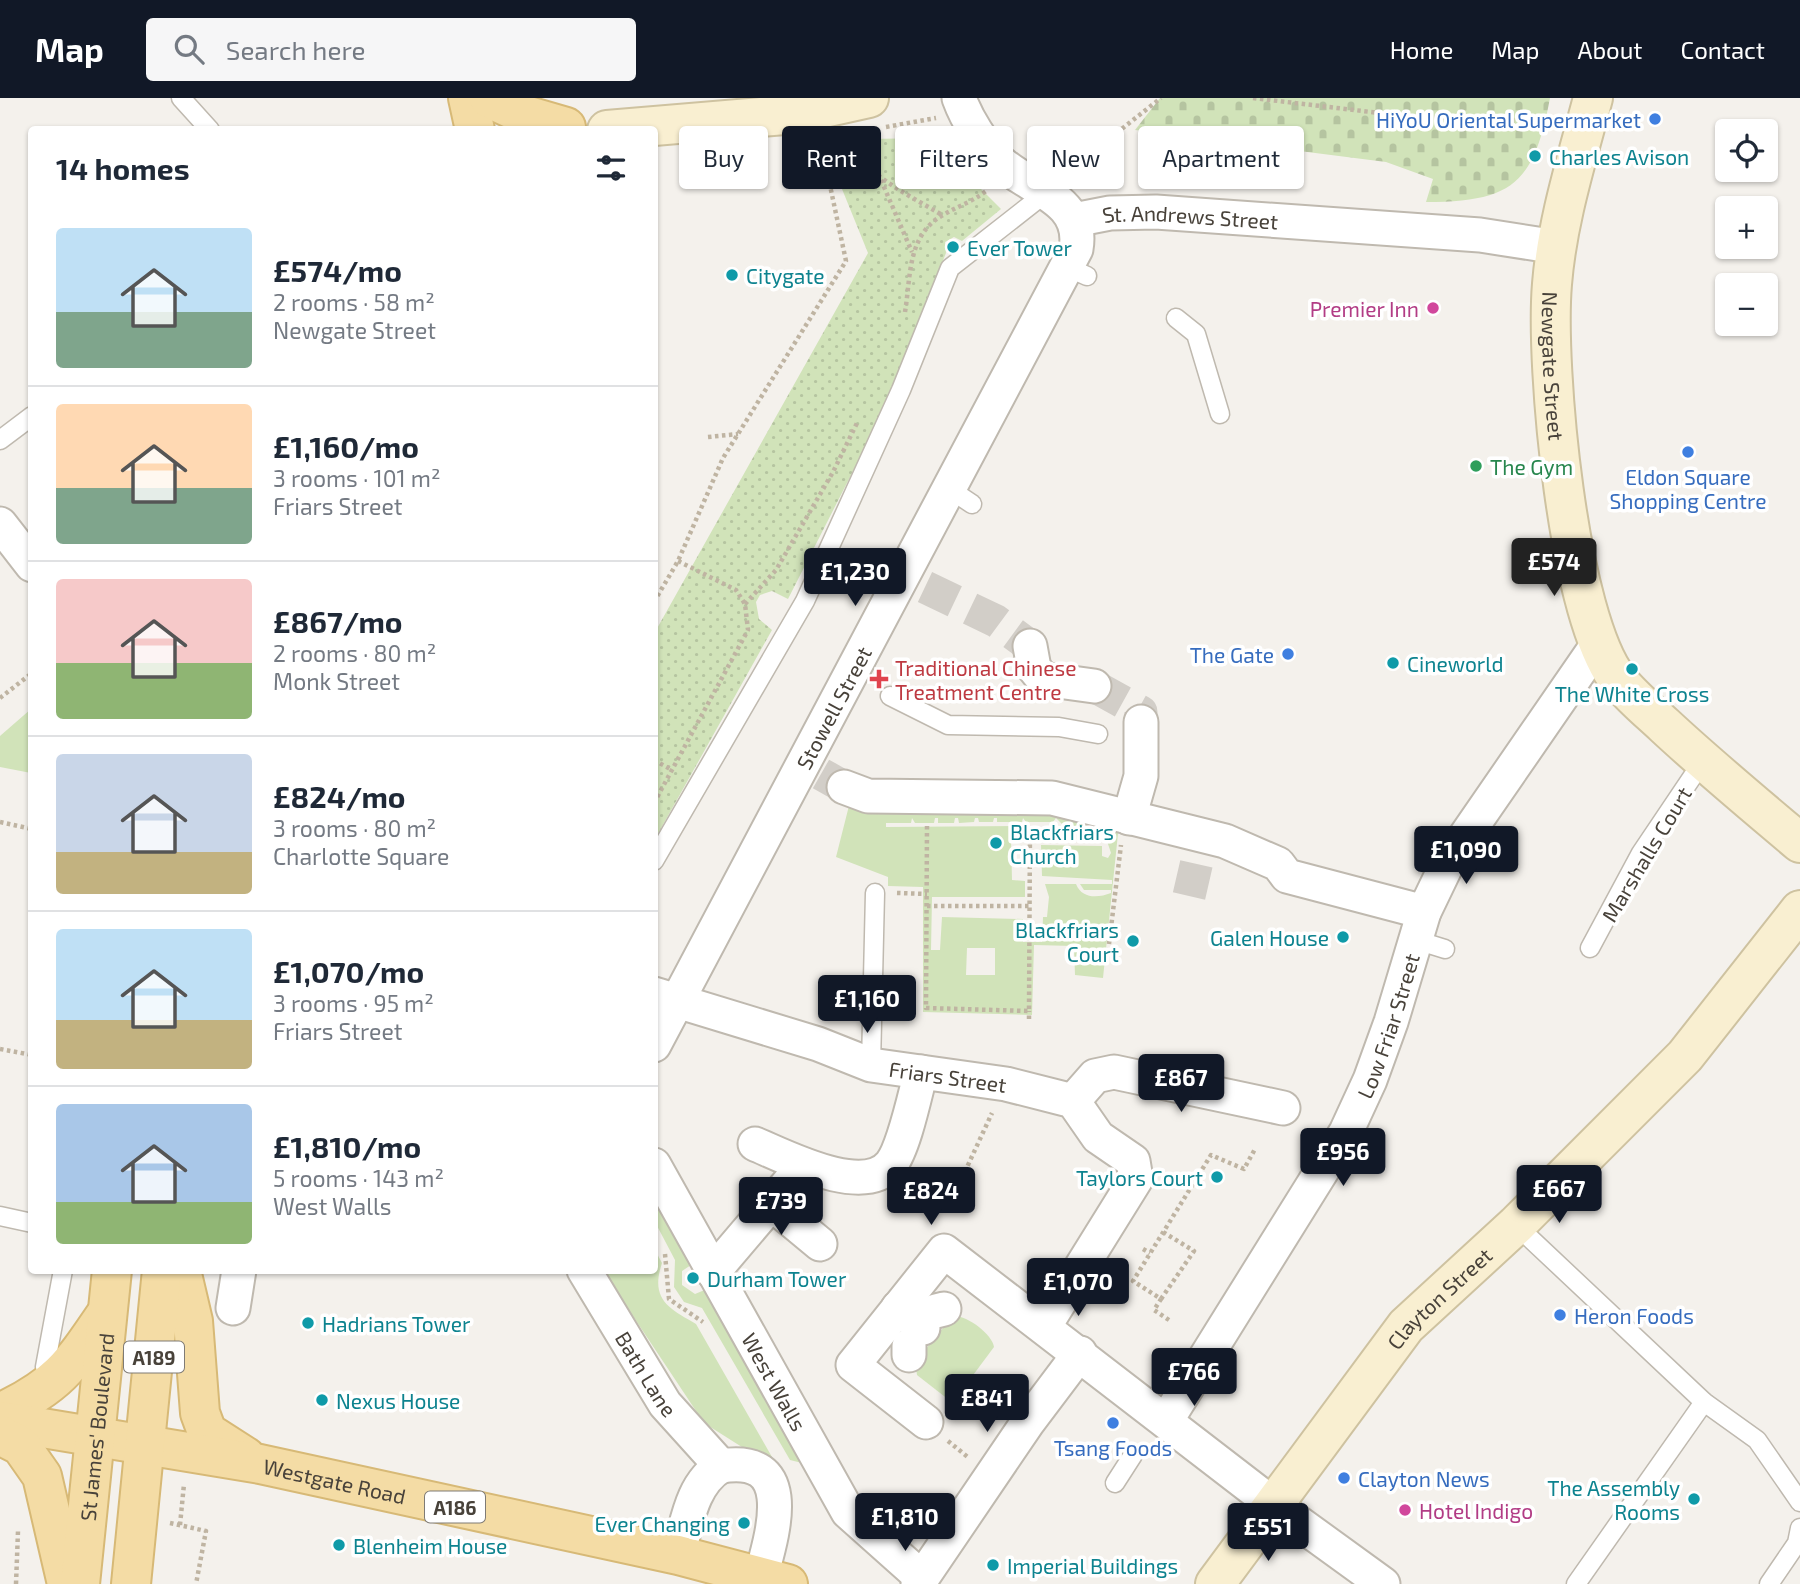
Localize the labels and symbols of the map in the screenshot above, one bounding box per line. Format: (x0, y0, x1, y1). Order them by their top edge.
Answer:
place label: HiYoU Oriental Supermarket (1376, 107, 1641, 132)
marker: HiYoU Oriental Supermarket (1647, 111, 1663, 127)
place label: Charles Avison (1549, 144, 1689, 169)
marker: Charles Avison (1527, 148, 1543, 164)
street label: St. Andrews Street (1100, 200, 1279, 233)
place label: Ever Tower (967, 235, 1072, 260)
marker: Ever Tower (945, 239, 961, 255)
place label: Citygate (746, 263, 825, 288)
marker: Citygate (724, 267, 740, 283)
street label: Newgate Street (1538, 291, 1570, 442)
place label: Premier Inn (1310, 296, 1419, 321)
marker: Premier Inn (1425, 300, 1441, 316)
marker: Eldon Square Shopping Centre (1680, 444, 1696, 460)
place label: The Gym (1490, 454, 1573, 479)
marker: The Gym (1468, 458, 1484, 474)
place label: Eldon Square Shopping Centre (1610, 464, 1766, 513)
pin: £574 (1513, 538, 1595, 598)
pin: £1,230 (798, 548, 912, 608)
street label: Stowell Street (790, 642, 876, 773)
place label: The Gate (1190, 642, 1274, 667)
marker: The Gate (1280, 646, 1296, 662)
place label: Cineworld (1407, 651, 1504, 676)
place label: Traditional Chinese Treatment Centre (895, 655, 1077, 704)
marker: Cineworld (1385, 655, 1401, 671)
marker: The White Cross (1624, 661, 1640, 677)
marker: Traditional Chinese Treatment Centre (869, 669, 889, 689)
place label: The White Cross (1555, 681, 1709, 706)
street label: Marshalls Court (1596, 782, 1696, 926)
place label: Blackfriars Church (1010, 819, 1114, 868)
pin: £1,090 (1409, 826, 1523, 886)
marker: Blackfriars Church (988, 835, 1004, 851)
place label: Blackfriars Court (1015, 917, 1119, 966)
place label: Galen House (1210, 925, 1329, 950)
marker: Galen House (1335, 929, 1351, 945)
marker: Blackfriars Court (1125, 933, 1141, 949)
street label: Low Friar Street (1351, 950, 1423, 1102)
pin: £1,160 (810, 976, 924, 1035)
pin: £867 (1140, 1054, 1222, 1114)
street label: Friars Street (887, 1055, 1008, 1096)
pin: £956 (1302, 1128, 1384, 1188)
place label: Taylors Court (1076, 1165, 1203, 1190)
pin: £667 (1518, 1166, 1600, 1225)
pin: £824 (890, 1168, 972, 1227)
marker: Taylors Court (1209, 1169, 1225, 1185)
pin: £739 (740, 1178, 822, 1237)
street label: Clayton Street (1381, 1242, 1496, 1354)
pin: £1,070 (1021, 1258, 1135, 1318)
place label: Durham Tower (707, 1266, 847, 1291)
marker: Durham Tower (685, 1270, 701, 1286)
place label: Heron Foods (1574, 1303, 1694, 1328)
marker: Heron Foods (1552, 1307, 1568, 1323)
place label: Hadrians Tower (322, 1311, 471, 1336)
marker: Hadrians Tower (300, 1315, 316, 1331)
street label: Bath Lane (611, 1326, 682, 1421)
street label: West Walls (738, 1328, 812, 1435)
street label: St James' Boulevard (74, 1332, 118, 1522)
road number: A189 (124, 1342, 184, 1372)
pin: £766 (1153, 1348, 1235, 1408)
pin: £841 (946, 1374, 1028, 1434)
place label: Nexus House (336, 1388, 460, 1413)
marker: Nexus House (314, 1392, 330, 1408)
marker: Tsang Foods (1105, 1415, 1121, 1431)
place label: Tsang Foods (1054, 1435, 1172, 1460)
street label: Westgate Road (261, 1453, 408, 1508)
place label: Clayton News (1358, 1466, 1490, 1491)
marker: Clayton News (1336, 1470, 1352, 1486)
place label: The Assembly Rooms (1547, 1475, 1680, 1524)
marker: The Assembly Rooms (1686, 1491, 1702, 1507)
road number: A186 (425, 1492, 485, 1522)
pin: £1,810 (848, 1494, 962, 1553)
place label: Hotel Indigo (1419, 1498, 1533, 1523)
marker: Hotel Indigo (1397, 1502, 1413, 1518)
pin: £551 (1227, 1504, 1309, 1563)
place label: Ever Changing (595, 1511, 730, 1536)
marker: Ever Changing (736, 1515, 752, 1531)
place label: Blenheim House (353, 1533, 507, 1558)
marker: Blenheim House (331, 1537, 347, 1553)
place label: Imperial Buildings (1007, 1553, 1178, 1578)
marker: Imperial Buildings (985, 1557, 1001, 1573)

